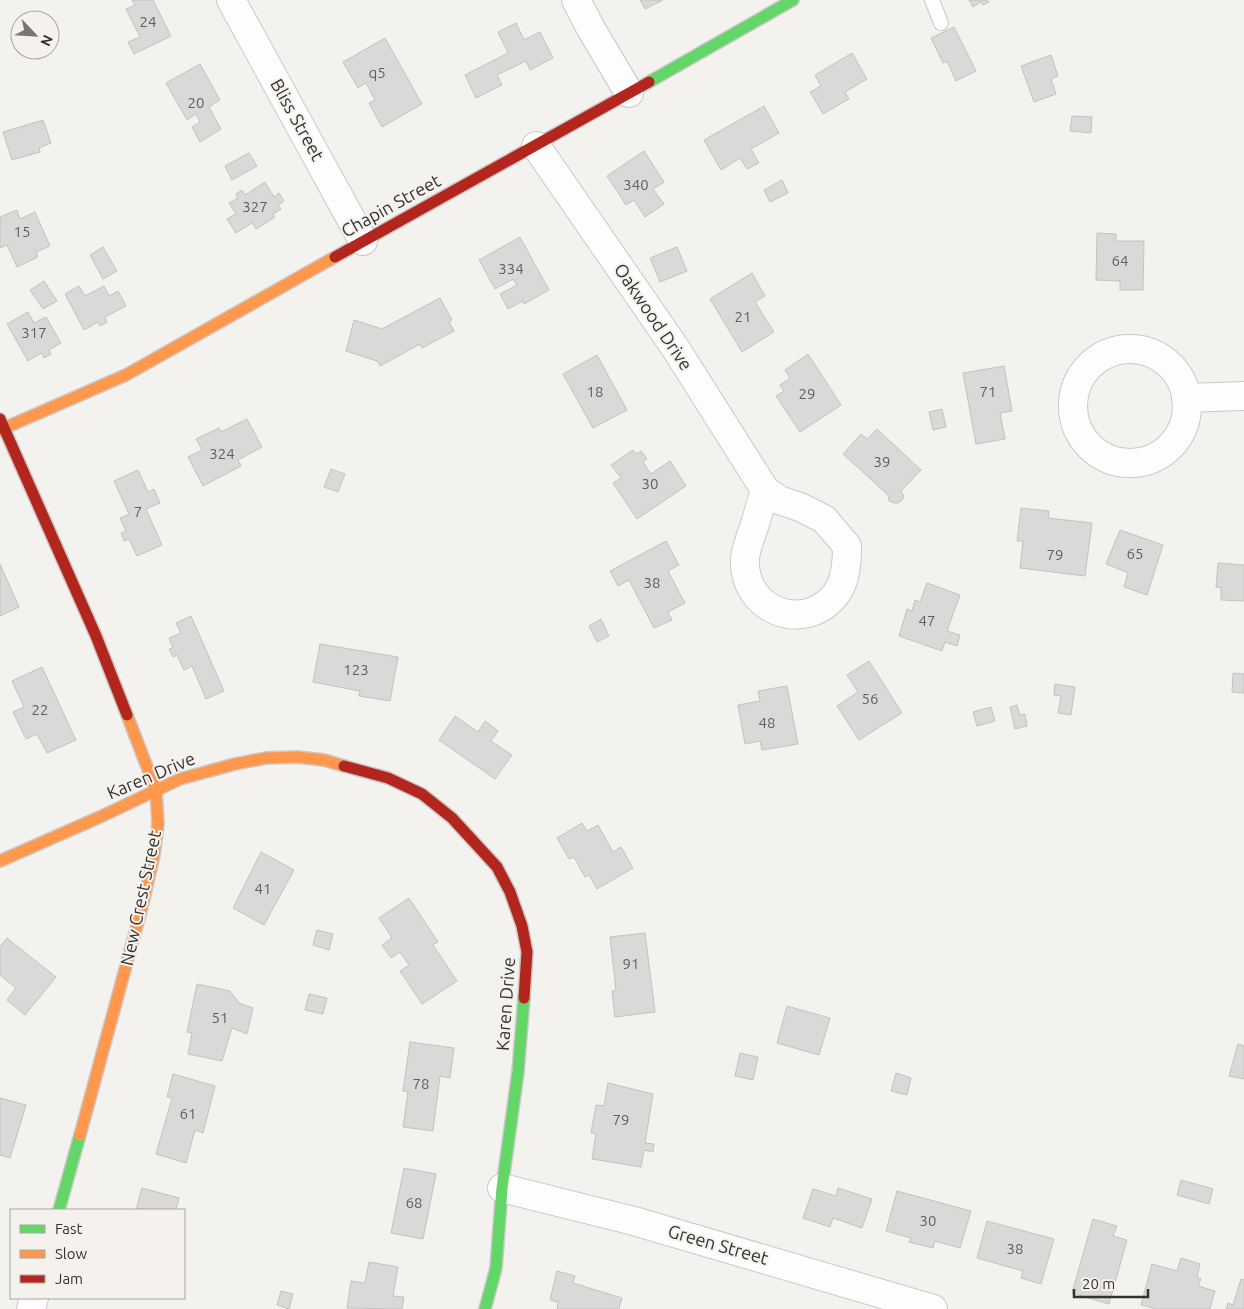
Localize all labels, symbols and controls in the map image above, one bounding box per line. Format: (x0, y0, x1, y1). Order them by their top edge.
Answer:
north arrow (10, 10, 60, 60)
house number: 24 (140, 13, 156, 30)
text: N (37, 32, 56, 49)
house number: q5 (368, 64, 386, 81)
street label: Bliss Street (267, 75, 329, 164)
house number: 20 (188, 94, 204, 111)
street label: Chapin Street (338, 170, 444, 241)
house number: 340 (623, 176, 649, 193)
house number: 327 (242, 198, 268, 215)
house number: 15 (14, 223, 30, 240)
house number: 64 (1112, 252, 1128, 269)
street label: Oakwood Drive (611, 259, 697, 374)
house number: 334 (498, 260, 524, 277)
house number: 21 (735, 308, 751, 325)
house number: 317 (21, 324, 47, 341)
house number: 18 (587, 383, 603, 400)
house number: 71 (980, 383, 996, 400)
house number: 29 (799, 385, 815, 402)
house number: 324 (209, 445, 235, 462)
house number: 39 (874, 453, 890, 470)
house number: 30 (642, 475, 658, 492)
house number: 7 (134, 503, 142, 520)
house number: 65 (1127, 545, 1143, 562)
house number: 79 (1047, 546, 1063, 563)
house number: 38 (644, 574, 660, 591)
house number: 47 (919, 612, 935, 629)
house number: 123 (343, 661, 369, 678)
house number: 56 (862, 690, 878, 707)
house number: 22 (32, 701, 48, 718)
house number: 48 (759, 714, 775, 731)
street label: Karen Drive (103, 748, 198, 803)
street label: New Crest Street (116, 828, 164, 967)
house number: 41 (255, 880, 271, 897)
house number: 91 (623, 955, 639, 972)
street label: Karen Drive (492, 956, 518, 1051)
house number: 51 (212, 1009, 228, 1026)
house number: 78 (413, 1075, 429, 1092)
house number: 61 (180, 1105, 196, 1122)
house number: 79 (613, 1111, 629, 1128)
house number: 68 (406, 1194, 422, 1211)
legend (10, 1209, 185, 1299)
house number: 30 (920, 1212, 936, 1229)
text: Fast (55, 1220, 83, 1237)
street label: Green Street (666, 1220, 771, 1268)
house number: 38 (1007, 1240, 1023, 1257)
text: Slow (55, 1245, 88, 1262)
scale bar (1074, 1266, 1148, 1298)
text: Jam (55, 1270, 83, 1287)
text: 20 m (1082, 1275, 1115, 1292)

